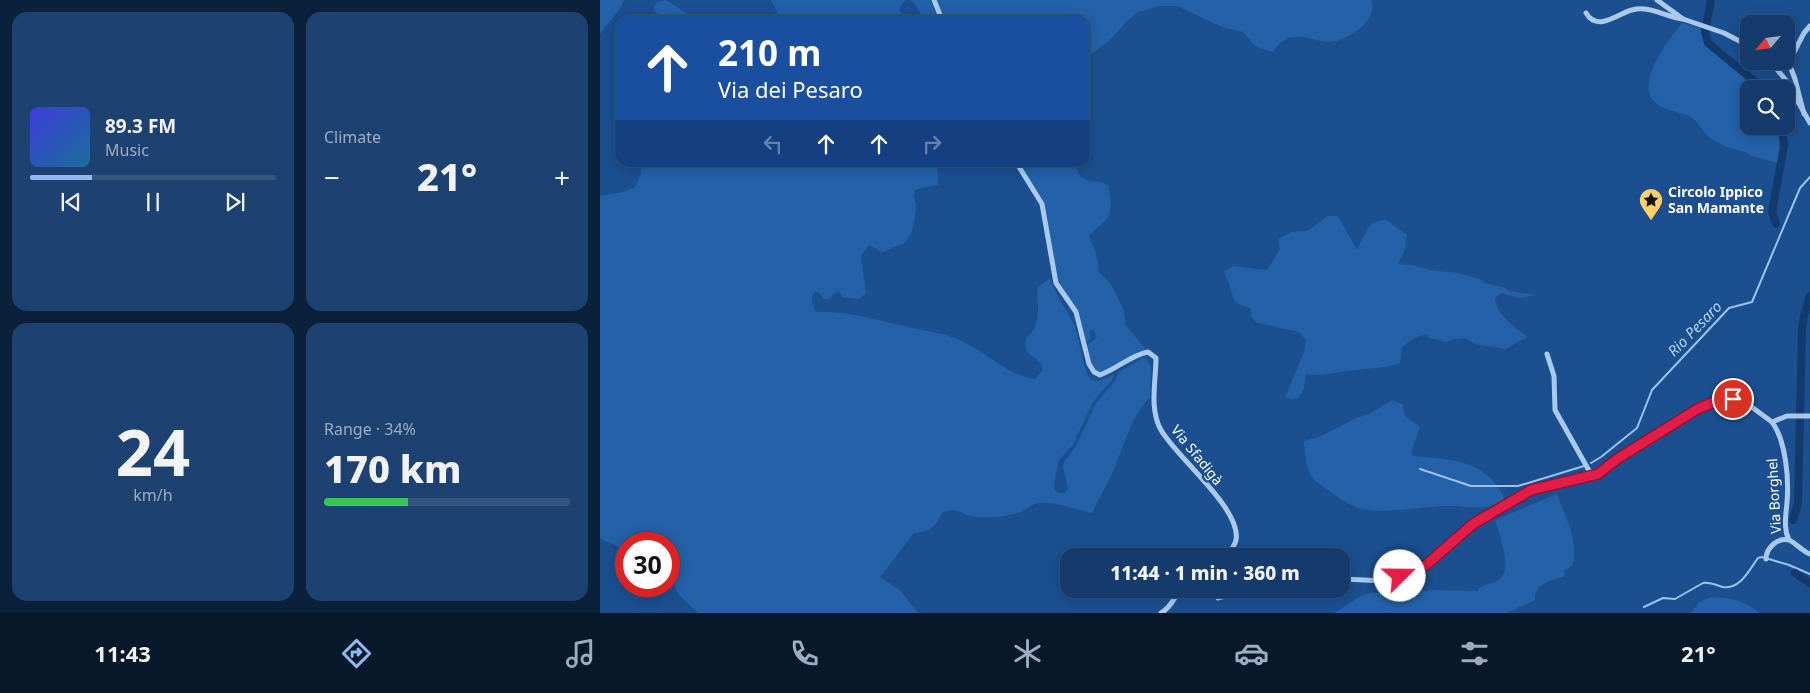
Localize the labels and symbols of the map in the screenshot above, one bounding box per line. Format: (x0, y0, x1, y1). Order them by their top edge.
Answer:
north arrow (1740, 15, 1795, 70)
place label: Circolo Ippico San Mamante (1668, 182, 1764, 217)
place icon: Circolo Ippico San Mamante (1638, 187, 1664, 221)
water label: Rio Pesaro (1663, 296, 1726, 360)
pin (1712, 378, 1754, 420)
street label: Via Sfadigà (1167, 421, 1228, 489)
street label: Via Borghel (1762, 458, 1785, 534)
speed limit sign: 30 (615, 532, 680, 597)
position arrow (1373, 549, 1425, 601)

